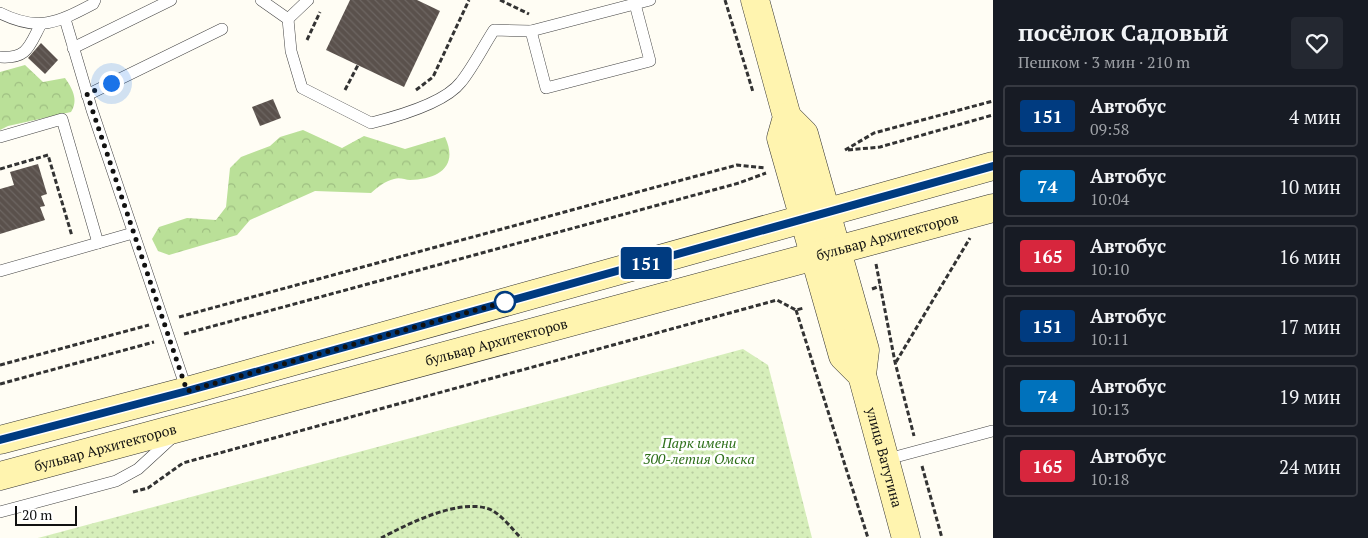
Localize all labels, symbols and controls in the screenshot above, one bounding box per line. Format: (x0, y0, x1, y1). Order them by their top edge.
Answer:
text: посёлок Садовый (1018, 16, 1228, 48)
button: heart (1291, 17, 1343, 69)
text: Пешком · 3 мин · 210 m (1018, 51, 1190, 73)
your location (99, 71, 124, 96)
text: Автобус (1090, 93, 1166, 118)
text: 151 (1032, 104, 1063, 128)
text: 4 мин (1289, 104, 1341, 129)
text: 09:58 (1090, 118, 1129, 140)
text: Автобус (1090, 163, 1166, 188)
text: 74 (1037, 174, 1058, 198)
text: 10 мин (1279, 174, 1341, 199)
text: 10:04 (1090, 188, 1129, 210)
street label: бульвар Архитекторов (814, 208, 960, 264)
text: Автобус (1090, 233, 1166, 258)
text: 165 (1032, 244, 1063, 268)
text: 16 мин (1279, 244, 1341, 269)
line badge: 151 (617, 247, 675, 279)
text: 151 (631, 251, 661, 275)
text: 10:10 (1090, 258, 1129, 280)
unlabelled marker (494, 291, 516, 313)
text: Автобус (1090, 303, 1166, 328)
street label: бульвар Архитекторов (423, 313, 569, 370)
text: 151 (1032, 314, 1063, 338)
text: 17 мин (1279, 314, 1341, 339)
text: 10:11 (1090, 328, 1129, 350)
text: Автобус (1090, 373, 1166, 398)
text: 74 (1037, 384, 1058, 408)
text: 19 мин (1279, 384, 1341, 409)
text: 10:13 (1090, 398, 1129, 420)
street label: улица Ватутина (862, 404, 907, 509)
street label: бульвар Архитекторов (32, 419, 178, 475)
park label: Парк имени 300-летия Омска (643, 433, 755, 468)
text: Автобус (1090, 443, 1166, 468)
text: 165 (1032, 454, 1063, 478)
text: 24 мин (1279, 454, 1341, 479)
text: 10:18 (1090, 468, 1129, 490)
scale bar (15, 503, 78, 526)
text: 20 m (22, 505, 52, 524)

